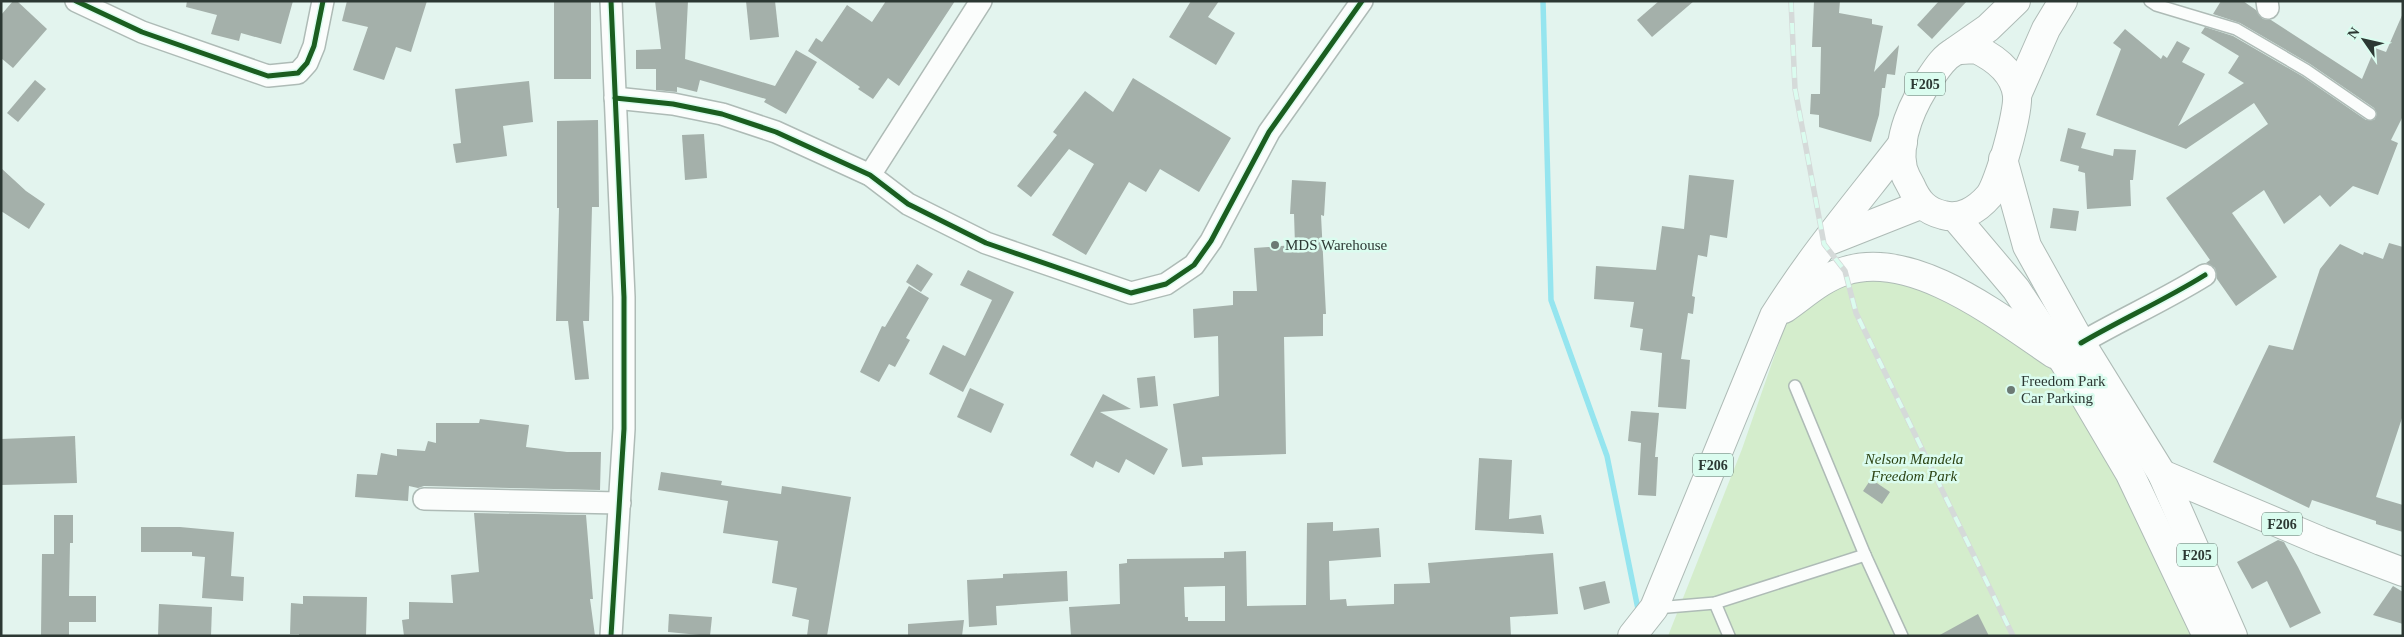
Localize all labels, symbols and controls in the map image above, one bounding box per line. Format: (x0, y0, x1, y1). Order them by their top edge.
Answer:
north arrow (2339, 15, 2389, 65)
text: N (2345, 25, 2363, 41)
road number: F205 (1905, 72, 1945, 96)
place label: MDS Warehouse (1285, 237, 1388, 253)
marker: MDS Warehouse (1269, 239, 1281, 251)
place label: Freedom Park Car Parking (2021, 373, 2106, 406)
marker: Freedom Park Car Parking (2005, 384, 2017, 396)
park label: Nelson Mandela Freedom Park (1864, 451, 1963, 484)
road number: F206 (1693, 454, 1733, 476)
road number: F206 (2262, 512, 2302, 536)
road number: F205 (2177, 544, 2217, 566)

